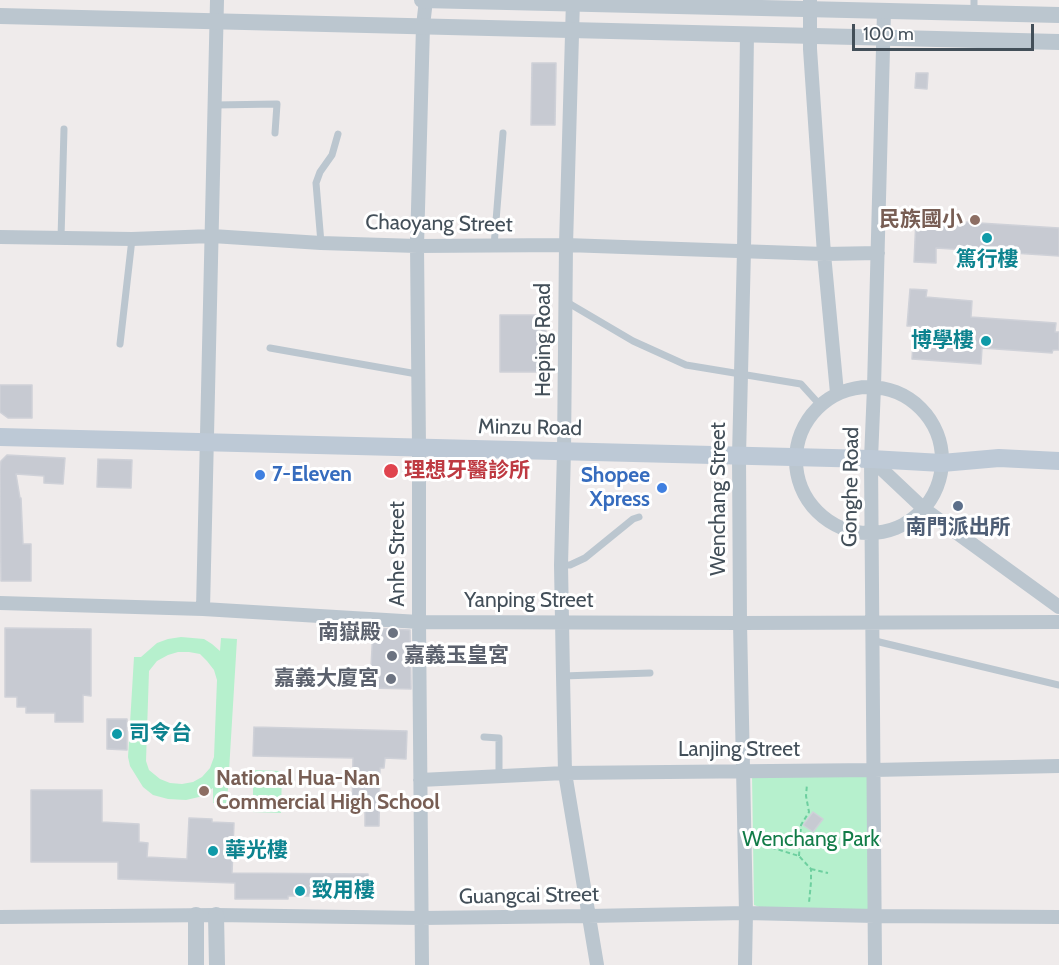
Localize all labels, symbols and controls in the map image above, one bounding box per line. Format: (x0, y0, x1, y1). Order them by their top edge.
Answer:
scale bar (855, 12, 1036, 50)
text: 100 m (863, 23, 914, 45)
place label: 民族國小 (879, 207, 963, 233)
street label: Chaoyang Street (365, 210, 513, 238)
marker: 民族國小 (968, 213, 982, 227)
marker: 篤行樓 (980, 231, 994, 245)
place label: 篤行樓 (956, 247, 1018, 273)
street label: Heping Road (531, 283, 557, 397)
place label: 博學樓 (911, 328, 974, 354)
marker: 博學樓 (979, 334, 993, 348)
street label: Minzu Road (478, 414, 582, 442)
street label: Wenchang Street (706, 422, 732, 576)
street label: Gonghe Road (837, 427, 865, 547)
place label: 理想牙醫診所 (404, 458, 530, 484)
place label: 7-Eleven (272, 462, 352, 488)
marker: 理想牙醫診所 (382, 462, 400, 480)
place label: Shopee Xpress (581, 463, 650, 513)
marker: 7-Eleven (253, 468, 267, 482)
marker: Shopee Xpress (655, 481, 669, 495)
marker: 南門派出所 (951, 499, 965, 513)
street label: Anhe Street (385, 501, 411, 607)
place label: 南門派出所 (906, 515, 1010, 541)
street label: Yanping Street (464, 588, 594, 614)
place label: 南嶽殿 (318, 620, 381, 646)
marker: 南嶽殿 (386, 626, 400, 640)
place label: 嘉義玉皇宮 (404, 643, 509, 669)
marker: 嘉義玉皇宮 (385, 649, 399, 663)
place label: 嘉義大廈宮 (274, 666, 379, 692)
marker: 嘉義大廈宮 (384, 672, 398, 686)
place label: 司令台 (129, 721, 192, 747)
marker: 司令台 (110, 727, 124, 741)
street label: Lanjing Street (678, 737, 800, 763)
place label: National Hua-Nan Commercial High School (216, 766, 440, 816)
marker: National Hua-Nan Commercial High School (197, 784, 211, 798)
park label: Wenchang Park (742, 827, 880, 853)
place label: 華光樓 (225, 838, 288, 864)
marker: 華光樓 (206, 844, 220, 858)
place label: 致用樓 (312, 878, 375, 904)
street label: Guangcai Street (459, 882, 599, 910)
marker: 致用樓 (293, 884, 307, 898)

